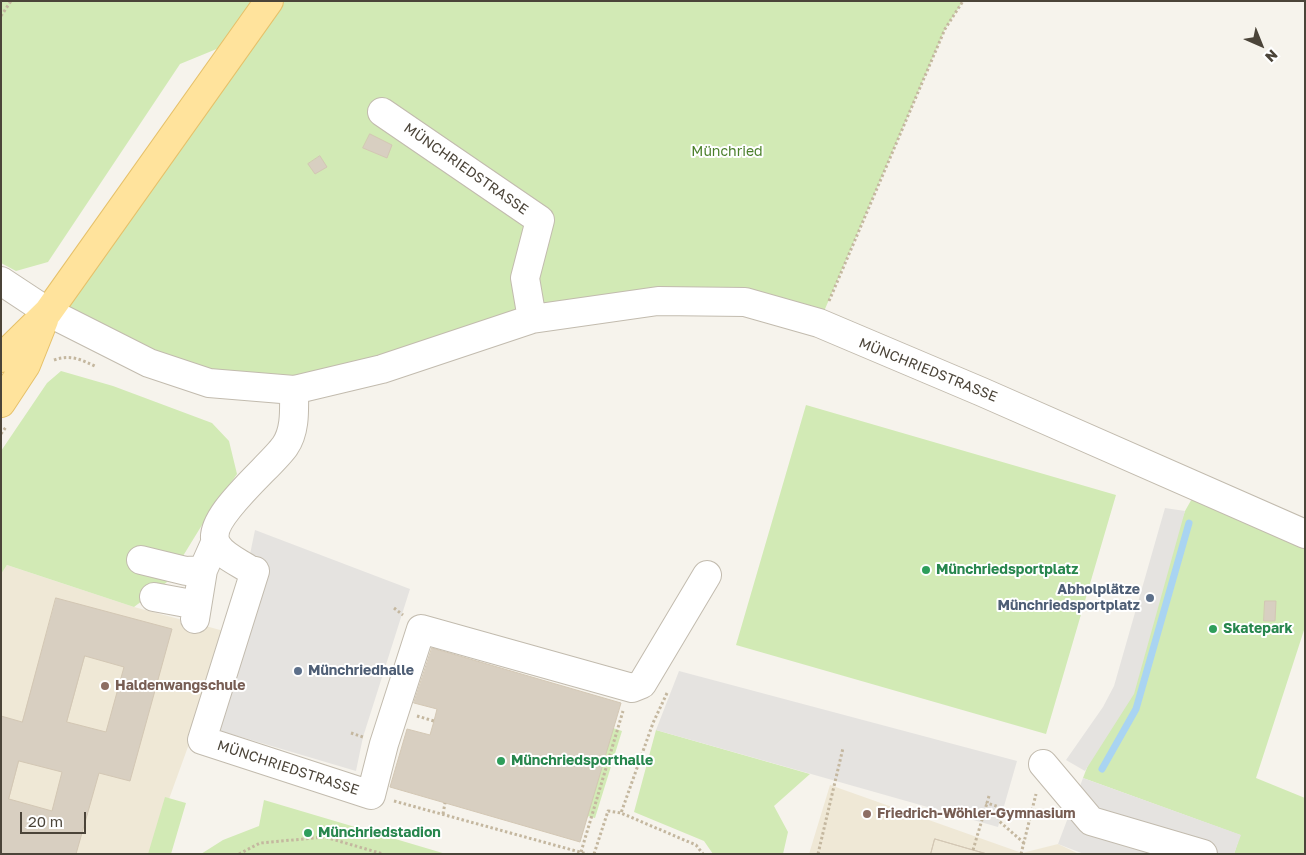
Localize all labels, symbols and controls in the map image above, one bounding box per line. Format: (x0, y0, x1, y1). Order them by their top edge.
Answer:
north arrow (1236, 20, 1286, 70)
text: N (1262, 46, 1282, 66)
street label: MÜNCHRIEDSTRASSE (401, 120, 531, 218)
park label: Münchried (691, 144, 763, 160)
street label: MÜNCHRIEDSTRASSE (856, 334, 1000, 406)
place label: Münchriedsportplatz (936, 562, 1079, 578)
marker: Münchriedsportplatz (920, 564, 932, 576)
place label: Abholplätze Münchriedsportplatz (997, 582, 1140, 614)
marker: Abholplätze Münchriedsportplatz (1144, 592, 1156, 604)
place label: Skatepark (1223, 621, 1293, 637)
marker: Skatepark (1207, 623, 1219, 635)
place label: Münchriedhalle (308, 663, 414, 679)
marker: Münchriedhalle (292, 665, 304, 677)
place label: Haldenwangschule (115, 678, 246, 694)
marker: Haldenwangschule (99, 680, 111, 692)
street label: MÜNCHRIEDSTRASSE (215, 737, 361, 799)
place label: Münchriedsporthalle (511, 753, 653, 769)
marker: Münchriedsporthalle (495, 755, 507, 767)
scale bar (22, 802, 89, 834)
place label: Friedrich-Wöhler-Gymnasium (877, 806, 1076, 822)
marker: Friedrich-Wöhler-Gymnasium (861, 808, 873, 820)
text: 20 m (28, 812, 63, 830)
place label: Münchriedstadion (318, 825, 441, 841)
marker: Münchriedstadion (302, 827, 314, 839)

